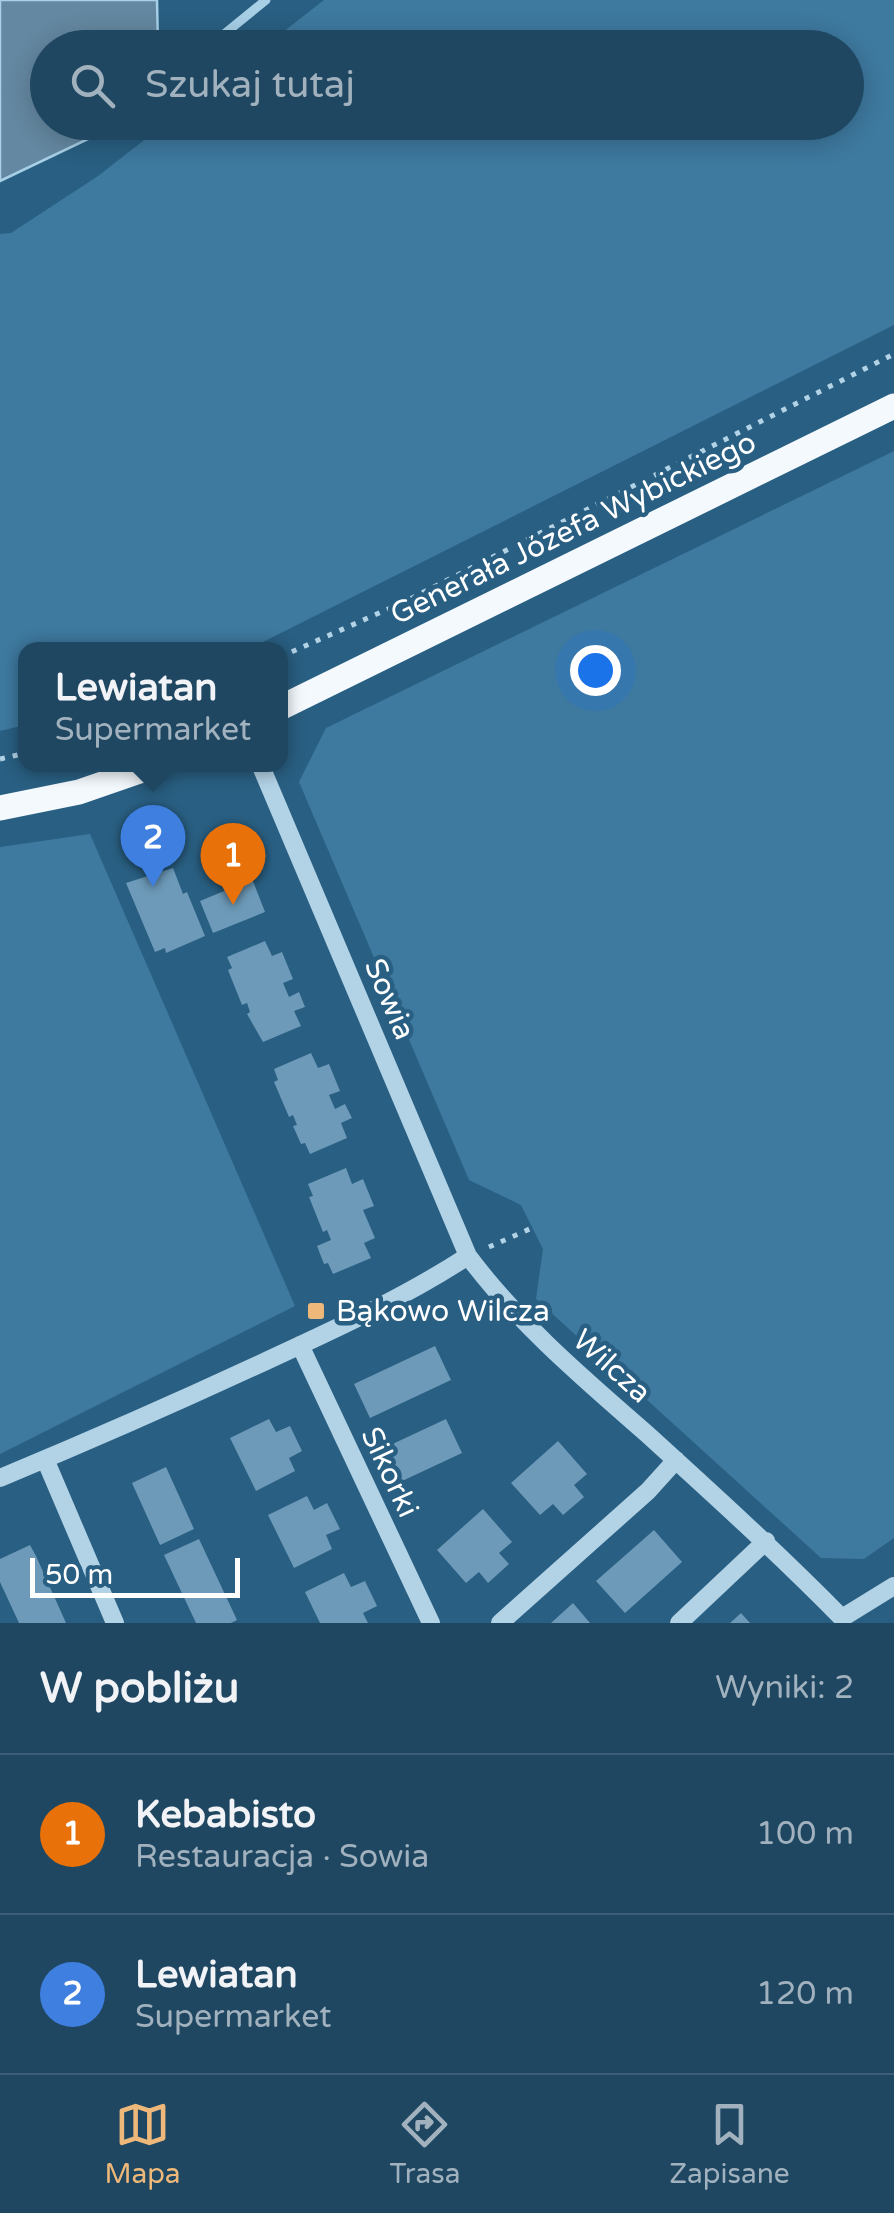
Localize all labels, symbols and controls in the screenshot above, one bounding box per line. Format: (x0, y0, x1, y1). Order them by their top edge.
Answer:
search box (30, 30, 864, 140)
icon: search (65, 58, 120, 113)
text: Szukaj tutaj (145, 62, 355, 108)
street label: Generała Józefa Wybickiego (384, 424, 762, 633)
popup (18, 642, 288, 772)
your location (570, 645, 621, 696)
text: Lewiatan (55, 665, 217, 711)
text: Supermarket (55, 711, 251, 749)
pin: 2 (120, 804, 186, 887)
pin: 1 (200, 822, 266, 905)
street label: Sowia (356, 953, 423, 1045)
place label: Bąkowo Wilcza (336, 1293, 550, 1330)
marker: Bąkowo Wilcza (305, 1300, 327, 1322)
street label: Wilcza (565, 1322, 659, 1411)
street label: Sikorki (353, 1421, 426, 1523)
scale bar (30, 1553, 240, 1598)
text: 50 m (45, 1558, 113, 1592)
text: W pobliżu (40, 1663, 239, 1714)
text: Wyniki: 2 (715, 1669, 854, 1707)
text: Kebabisto (135, 1792, 316, 1838)
text: 1 (62, 1815, 83, 1853)
text: 100 m (756, 1815, 854, 1853)
text: Restauracja · Sowia (135, 1838, 429, 1876)
text: Lewiatan (135, 1952, 298, 1998)
text: 2 (62, 1975, 83, 2013)
text: 120 m (756, 1975, 854, 2013)
text: Supermarket (135, 1998, 332, 2036)
tab: Mapa (104, 2097, 181, 2191)
tab: Trasa (389, 2097, 460, 2191)
tab: Zapisane (669, 2097, 790, 2191)

